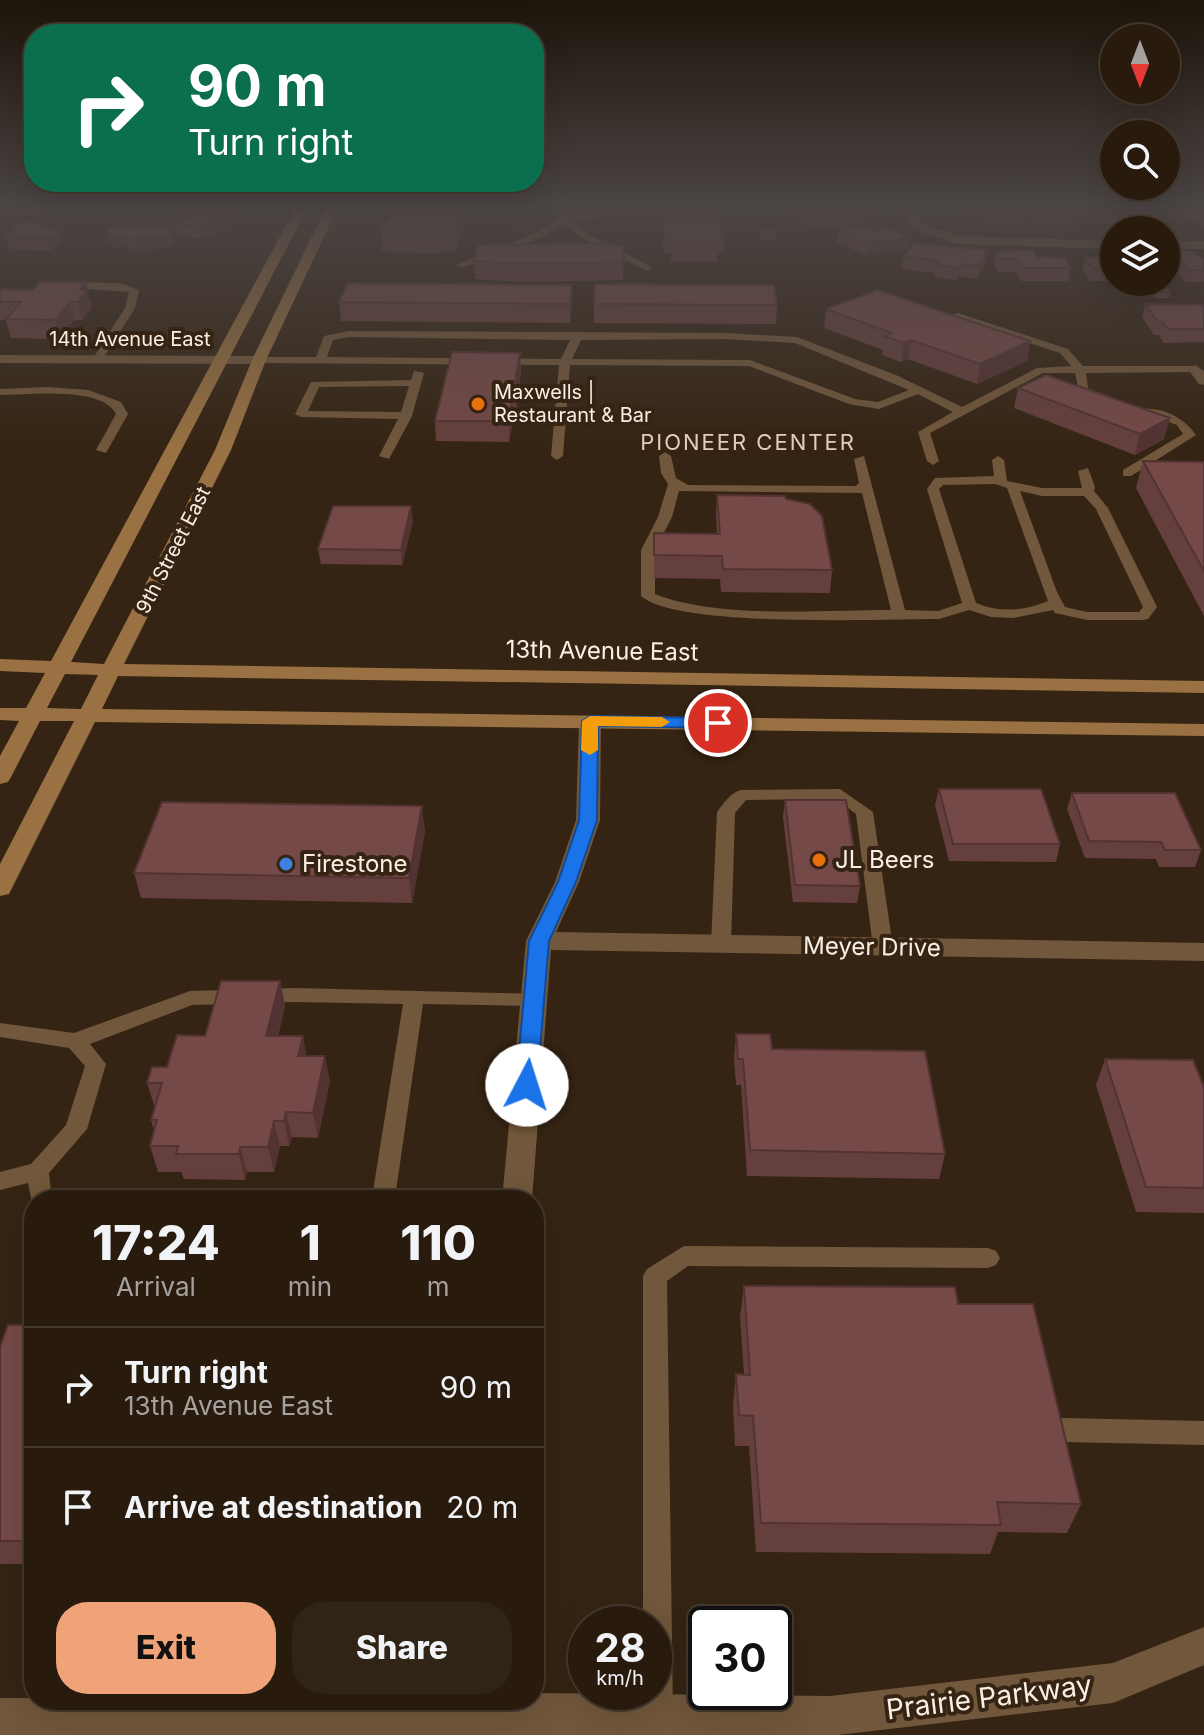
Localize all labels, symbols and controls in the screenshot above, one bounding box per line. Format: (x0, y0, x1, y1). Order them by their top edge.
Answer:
north arrow (1100, 24, 1180, 104)
map controls (1100, 24, 1180, 296)
text: 90 m (188, 52, 327, 120)
icon: right (56, 56, 160, 160)
text: Turn right (188, 120, 353, 164)
button: search (1100, 120, 1180, 200)
button: layers (1100, 216, 1180, 296)
street label: 14th Avenue East (49, 327, 211, 351)
place label: Maxwells | Restaurant & Bar (494, 380, 652, 427)
marker: Maxwells | Restaurant & Bar (469, 395, 487, 413)
district label: PIONEER CENTER (640, 429, 856, 455)
street label: 9th Street East (131, 482, 215, 617)
street label: 13th Avenue East (505, 634, 699, 667)
pin (684, 689, 752, 757)
icon: arrive (696, 701, 740, 745)
place label: JL Beers (835, 845, 934, 874)
place label: Firestone (302, 849, 407, 878)
marker: JL Beers (810, 851, 828, 869)
marker: Firestone (277, 855, 295, 873)
street label: Meyer Drive (803, 931, 941, 962)
position arrow (485, 1043, 569, 1127)
text: 17:24 (92, 1213, 220, 1272)
text: 1 (299, 1213, 321, 1272)
text: 110 (400, 1213, 476, 1272)
text: Arrival (116, 1271, 196, 1302)
text: min (288, 1271, 332, 1302)
text: m (427, 1271, 449, 1302)
text: Turn right (124, 1354, 268, 1390)
icon: right (56, 1365, 100, 1409)
text: 90 m (440, 1369, 512, 1405)
text: 13th Avenue East (124, 1390, 333, 1421)
icon: arrive (56, 1485, 100, 1529)
text: Arrive at destination (124, 1489, 422, 1525)
text: 20 m (446, 1489, 518, 1525)
button: Exit (56, 1602, 276, 1694)
button: Share (292, 1602, 512, 1694)
speed limit sign: 30 (688, 1606, 792, 1710)
text: 28 (594, 1623, 646, 1672)
text: km/h (596, 1666, 644, 1690)
street label: Prairie Parkway (884, 1668, 1094, 1726)

